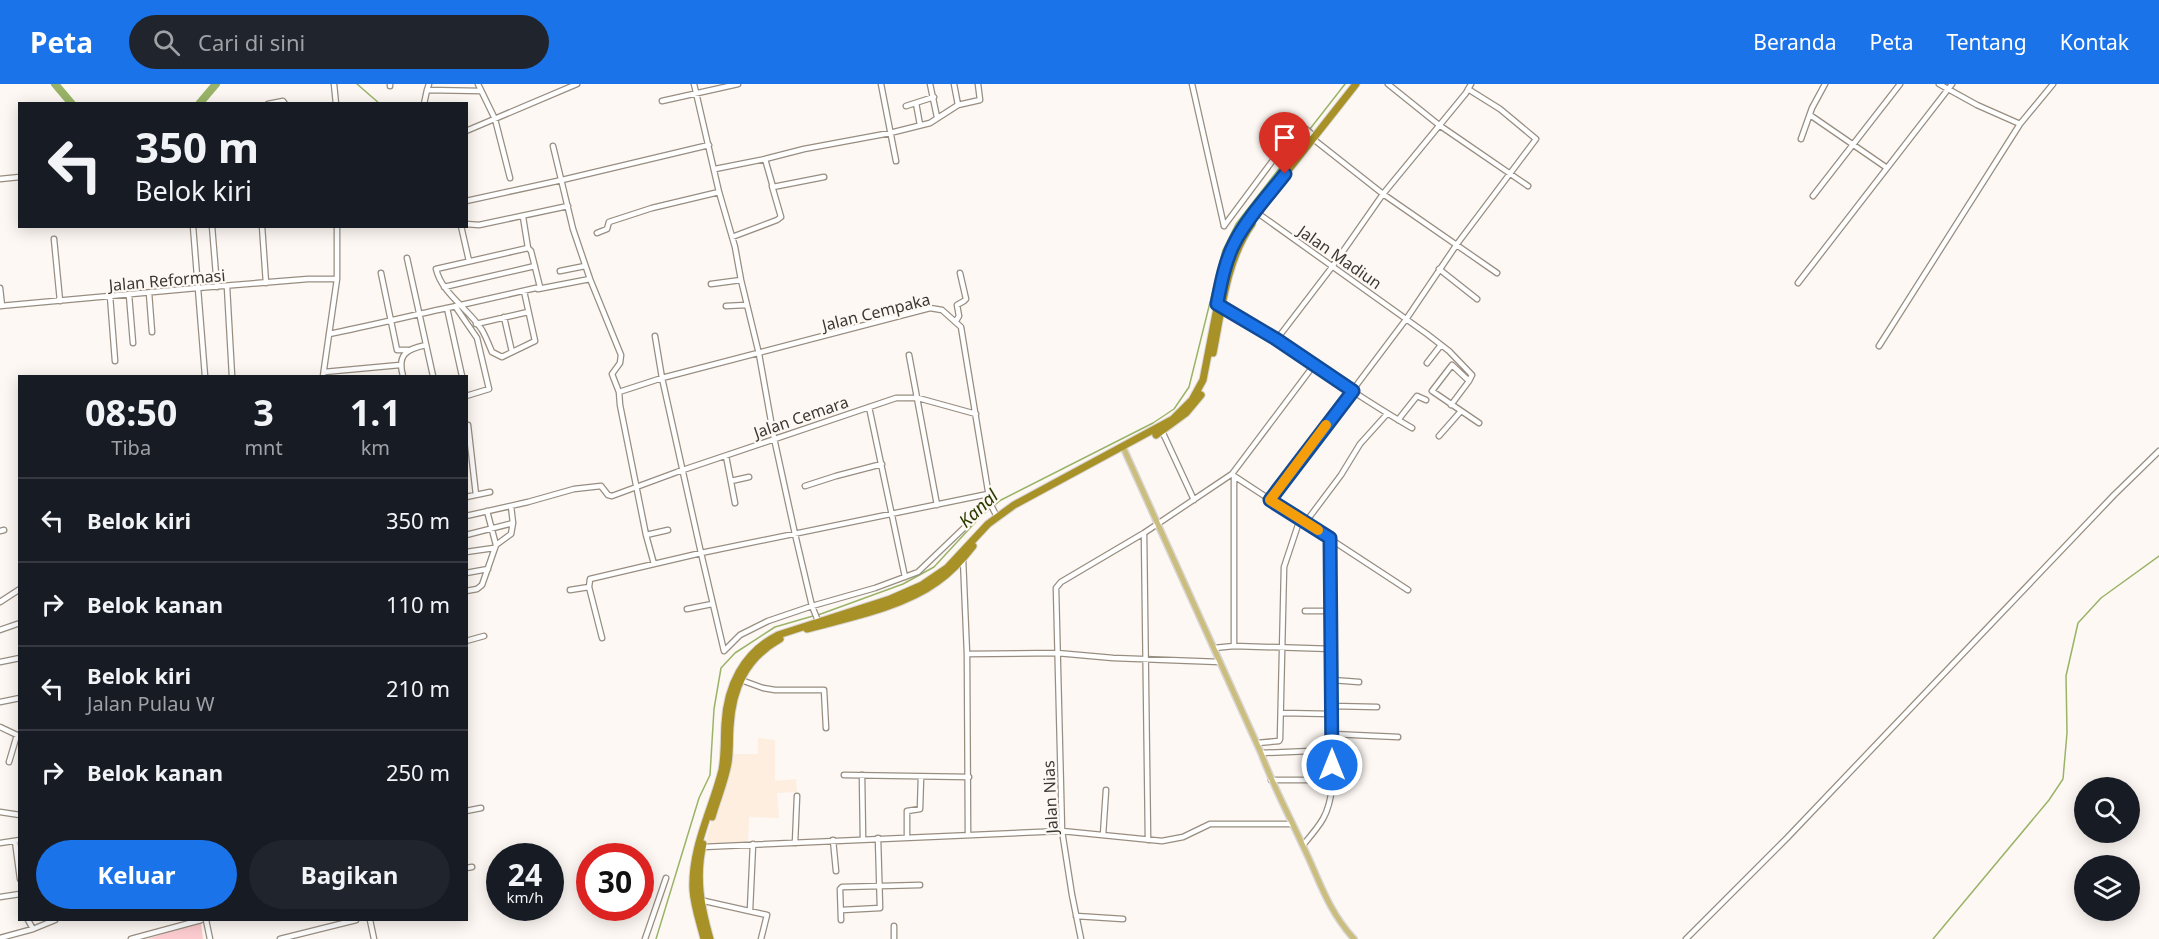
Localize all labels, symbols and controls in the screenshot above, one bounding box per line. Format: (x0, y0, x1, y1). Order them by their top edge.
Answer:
search box (129, 15, 549, 69)
text: Peta (30, 23, 93, 61)
icon: search (150, 26, 183, 59)
text: Cari di sini (198, 27, 305, 57)
text: Beranda (1753, 28, 1837, 56)
text: Peta (1870, 28, 1913, 56)
text: Tentang (1946, 28, 2027, 56)
text: Kontak (2060, 28, 2129, 56)
pin (1259, 112, 1310, 174)
text: 350 m (135, 118, 259, 175)
icon: arrive (1268, 121, 1301, 154)
icon: left (36, 126, 114, 204)
text: Belok kiri (135, 172, 252, 209)
street label: Jalan Madiun (1292, 219, 1386, 294)
street label: Jalan Reformasi (106, 264, 226, 296)
street label: Jalan Cempaka (818, 288, 932, 337)
text: 08:50 (85, 388, 177, 437)
text: 3 (253, 388, 274, 437)
text: 1.1 (350, 388, 401, 437)
street label: Jalan Cemara (749, 391, 851, 444)
text: Tiba (111, 434, 151, 461)
text: mnt (244, 434, 283, 461)
text: km (361, 434, 390, 461)
water label: Kanal (953, 483, 1003, 532)
icon: left (36, 504, 69, 537)
text: Belok kiri (87, 505, 191, 535)
text: 350 m (386, 505, 450, 535)
icon: right (36, 588, 69, 621)
text: Belok kanan (87, 589, 223, 619)
text: 110 m (386, 589, 450, 619)
text: Belok kiri (87, 660, 191, 690)
icon: left (36, 672, 69, 705)
text: 210 m (386, 673, 450, 703)
text: Jalan Pulau W (87, 690, 215, 717)
position arrow (1300, 733, 1364, 797)
icon: right (36, 756, 69, 789)
text: Belok kanan (87, 757, 223, 787)
text: 250 m (386, 757, 450, 787)
street label: Jalan Nias (1037, 760, 1063, 836)
map controls (2074, 777, 2140, 921)
button: search (2074, 777, 2140, 843)
button: Keluar (36, 840, 237, 909)
button: Bagikan (249, 840, 450, 909)
speed limit sign: 30 (576, 843, 654, 921)
text: 24 (508, 854, 542, 895)
button: layers (2074, 855, 2140, 921)
text: km/h (507, 887, 543, 907)

